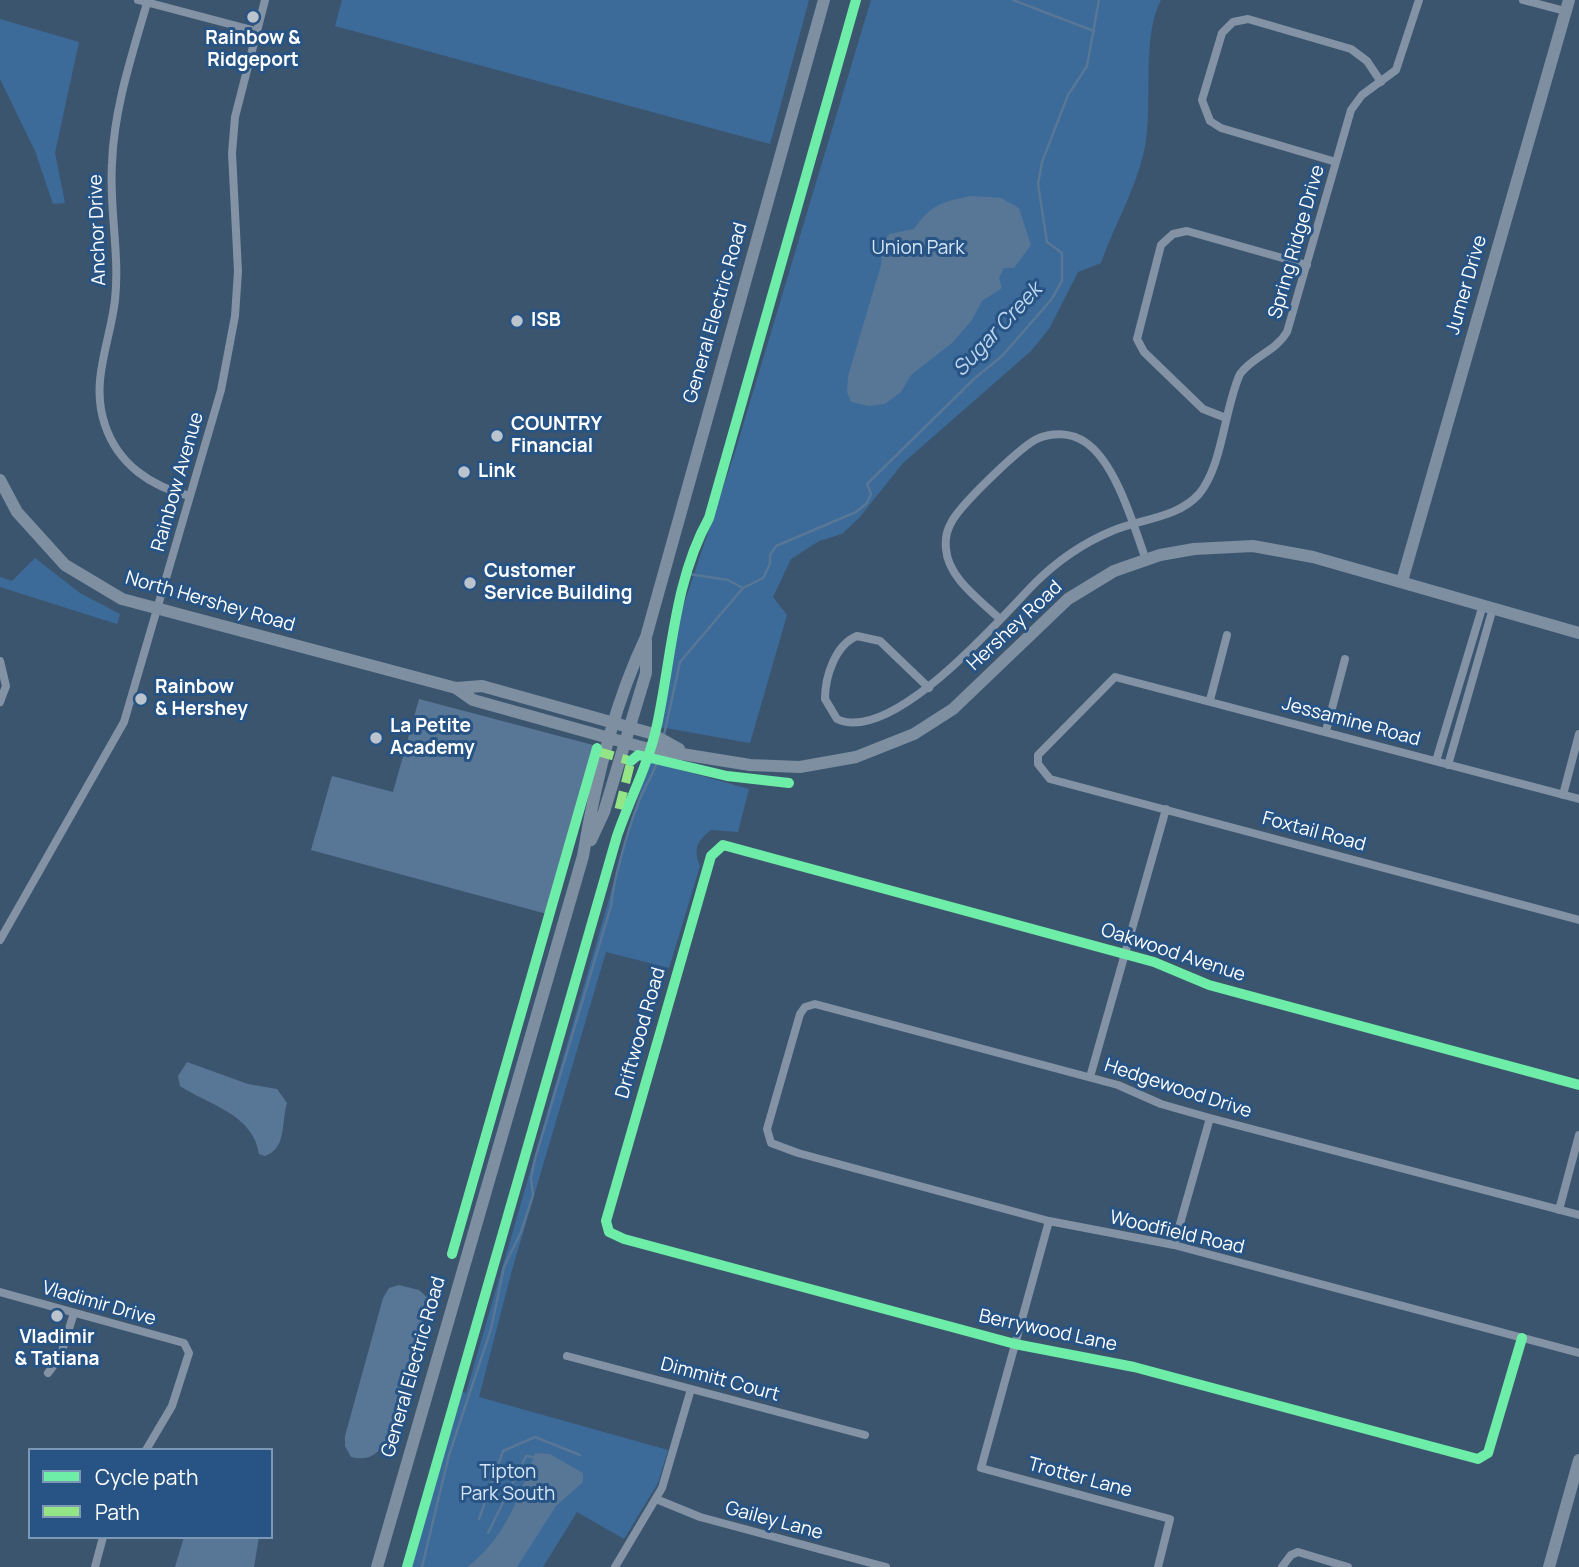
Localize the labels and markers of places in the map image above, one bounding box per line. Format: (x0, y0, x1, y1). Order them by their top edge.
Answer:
marker: Rainbow & Ridgeport (245, 9, 261, 25)
place label: Rainbow & Ridgeport (205, 28, 301, 72)
place label: ISB (531, 310, 561, 332)
marker: ISB (509, 313, 525, 329)
place label: COUNTRY Financial (511, 414, 602, 458)
marker: COUNTRY Financial (489, 428, 505, 444)
place label: Link (478, 461, 516, 483)
marker: Link (456, 464, 472, 480)
place label: Customer Service Building (484, 561, 632, 605)
marker: Customer Service Building (462, 575, 478, 591)
place label: Rainbow & Hershey (155, 677, 248, 721)
marker: Rainbow & Hershey (133, 691, 149, 707)
place label: La Petite Academy (390, 716, 475, 760)
marker: La Petite Academy (368, 730, 384, 746)
marker: Vladimir & Tatiana (49, 1308, 65, 1324)
place label: Vladimir & Tatiana (15, 1327, 99, 1371)

